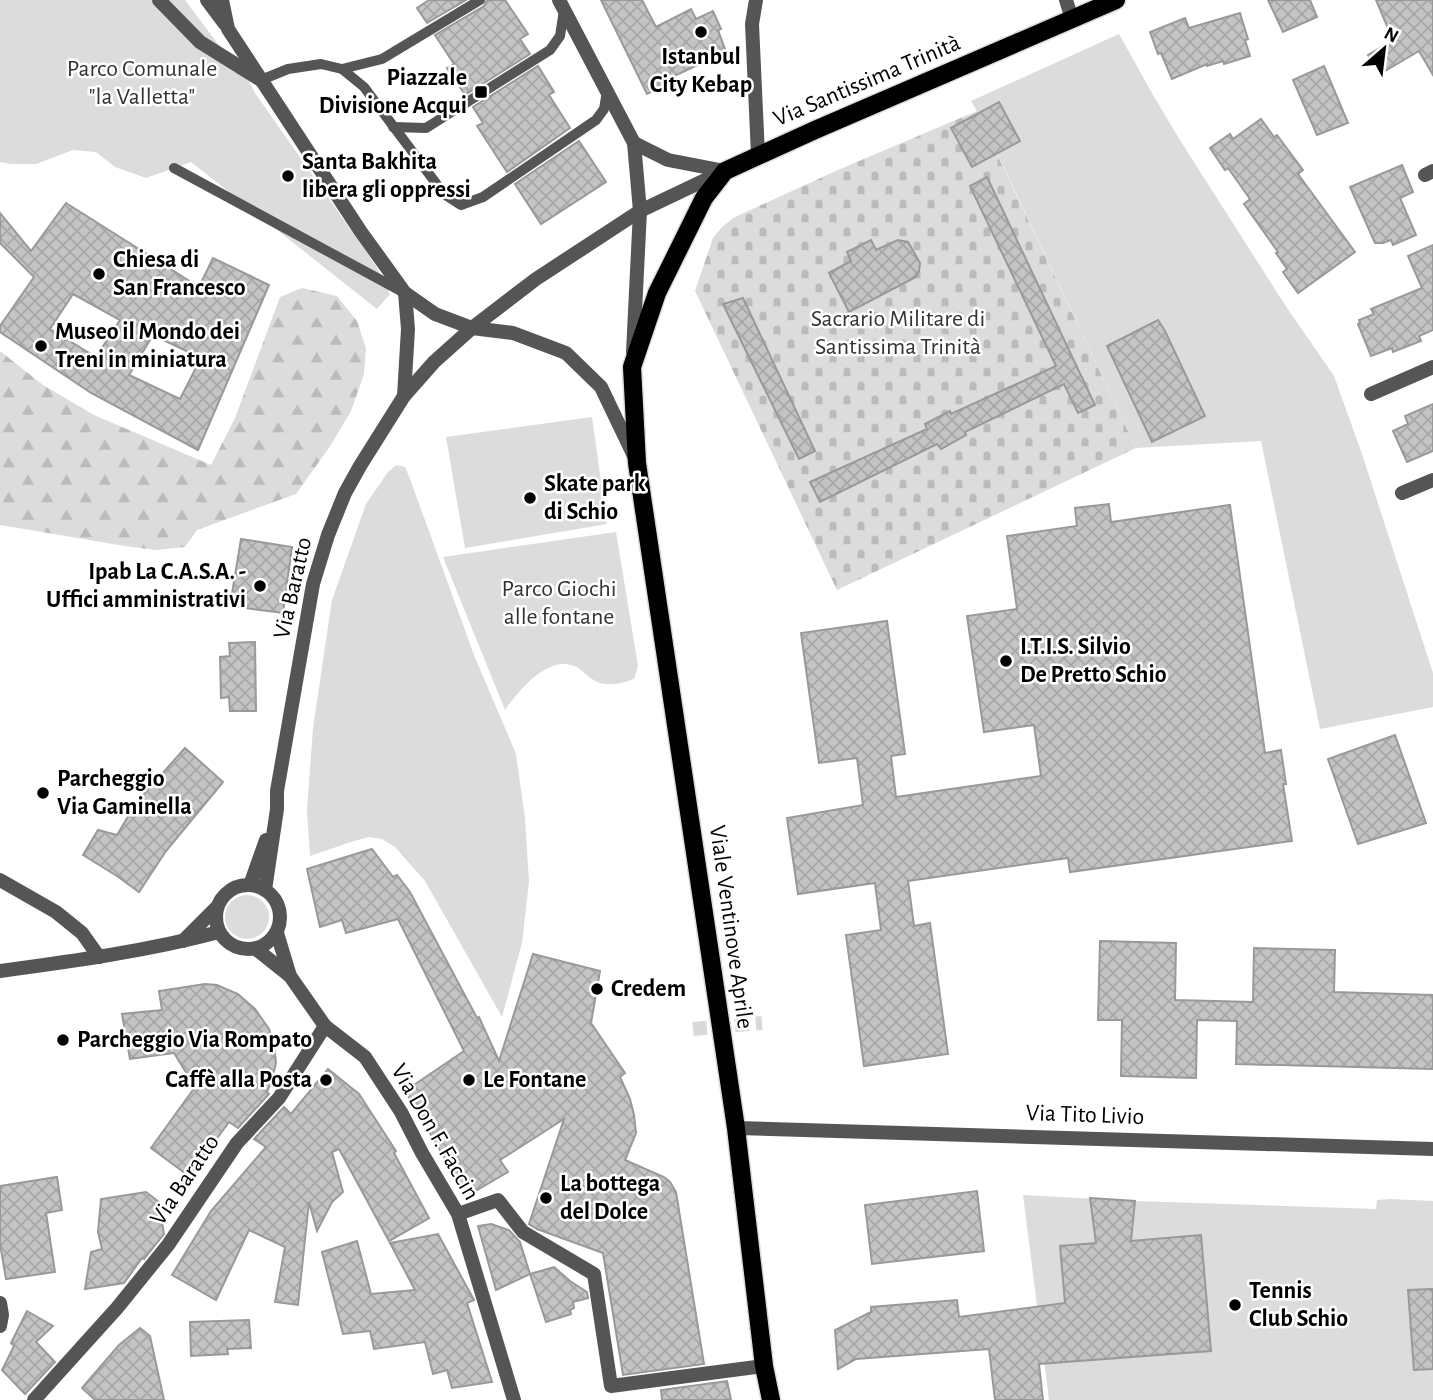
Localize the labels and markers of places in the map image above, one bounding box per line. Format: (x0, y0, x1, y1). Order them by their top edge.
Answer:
marker: Istanbul City Kebap (693, 24, 709, 40)
place label: Istanbul City Kebap (650, 45, 752, 97)
place label: Piazzale Divisione Acqui (319, 66, 467, 118)
marker: Piazzale Divisione Acqui (473, 84, 489, 100)
place label: Santa Bakhita libera gli oppressi (302, 150, 471, 202)
marker: Santa Bakhita libera gli oppressi (280, 168, 296, 184)
place label: Chiesa di San Francesco (113, 248, 246, 300)
marker: Chiesa di San Francesco (91, 266, 107, 282)
place label: Museo il Mondo dei Treni in miniatura (55, 320, 240, 372)
marker: Museo il Mondo dei Treni in miniatura (33, 338, 49, 354)
place label: Skate park di Schio (544, 472, 646, 524)
marker: Skate park di Schio (522, 490, 538, 506)
place label: Ipab La C.A.S.A. - Uffici amministrativi (46, 560, 246, 612)
marker: Ipab La C.A.S.A. - Uffici amministrativi (252, 578, 268, 594)
place label: I.T.I.S. Silvio De Pretto Schio (1020, 635, 1167, 687)
marker: I.T.I.S. Silvio De Pretto Schio (998, 653, 1014, 669)
place label: Parcheggio Via Gaminella (57, 767, 192, 819)
marker: Parcheggio Via Gaminella (35, 785, 51, 801)
place label: Credem (611, 977, 686, 1001)
marker: Credem (589, 981, 605, 997)
place label: Parcheggio Via Rompato (77, 1028, 312, 1052)
marker: Parcheggio Via Rompato (55, 1032, 71, 1048)
place label: Caffè alla Posta (165, 1068, 312, 1092)
place label: Le Fontane (483, 1068, 586, 1092)
marker: Caffè alla Posta (318, 1072, 334, 1088)
marker: Le Fontane (461, 1072, 477, 1088)
place label: La bottega del Dolce (560, 1172, 660, 1224)
marker: La bottega del Dolce (538, 1190, 554, 1206)
place label: Tennis Club Schio (1249, 1279, 1348, 1331)
marker: Tennis Club Schio (1227, 1297, 1243, 1313)

